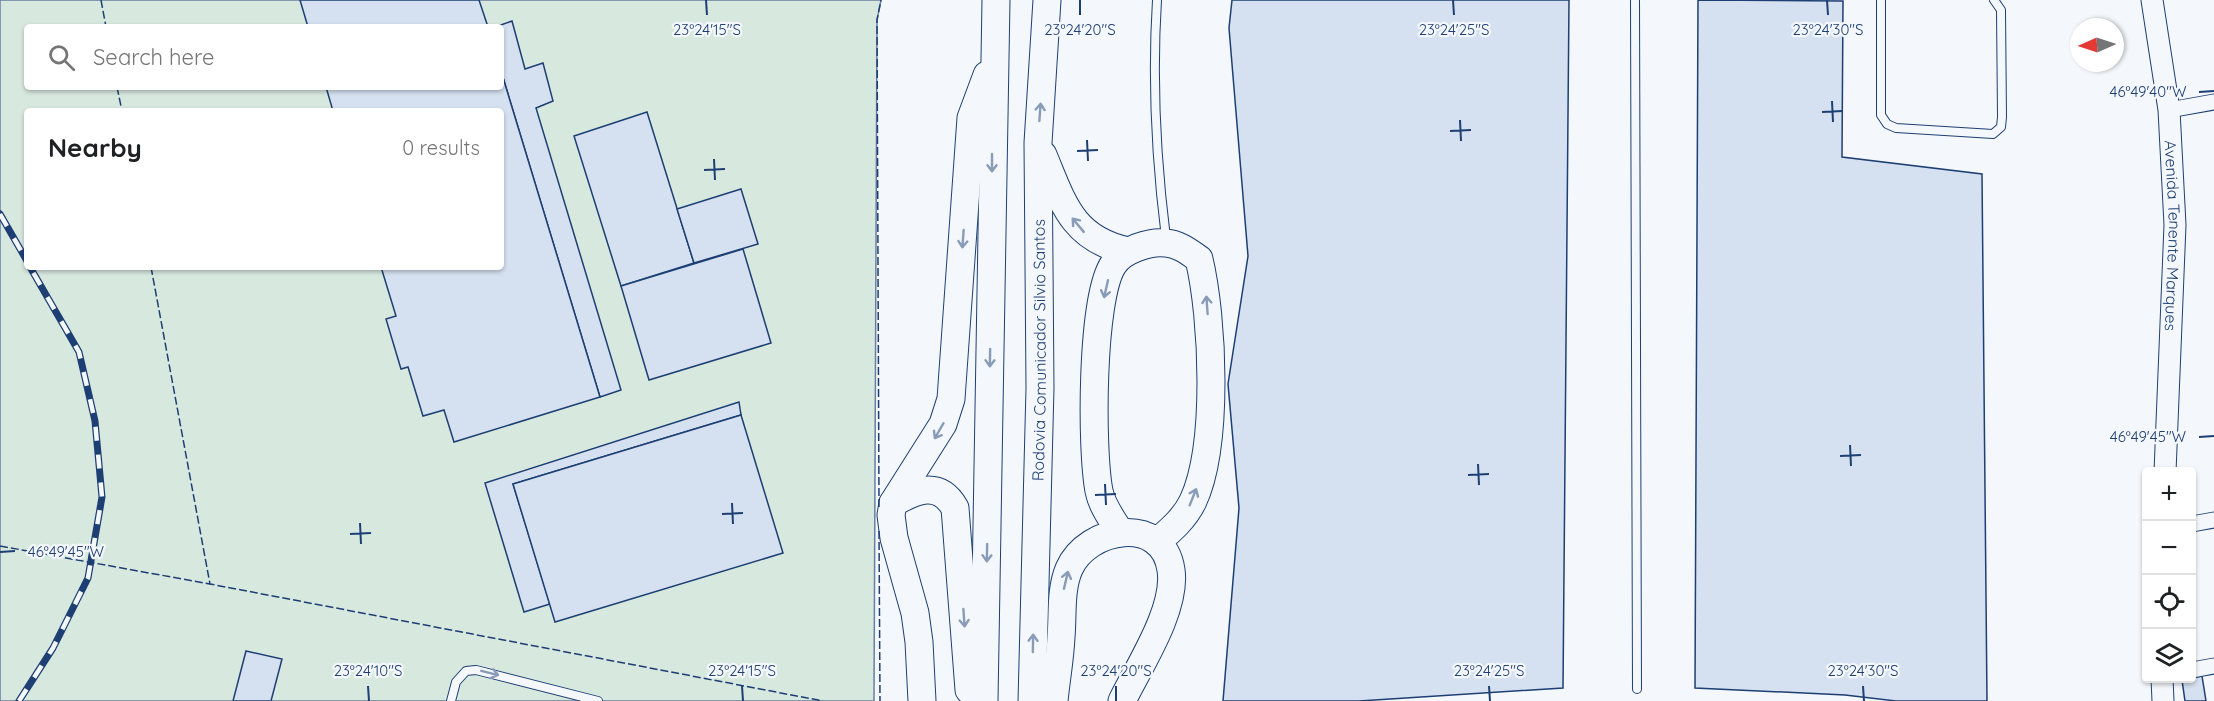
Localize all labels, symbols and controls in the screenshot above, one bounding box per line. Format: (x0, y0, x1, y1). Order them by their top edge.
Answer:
north arrow (2070, 18, 2124, 72)
text: 23°24'15"S (673, 20, 741, 39)
text: 23°24'20"S (1044, 20, 1116, 39)
text: 23°24'25"S (1419, 20, 1489, 39)
text: 23°24'30"S (1793, 20, 1864, 39)
search box (24, 24, 504, 90)
icon: search (45, 41, 78, 74)
text: Search here (93, 43, 214, 71)
text: 46°49'40"W (2110, 82, 2187, 101)
one-way arrow (1035, 102, 1046, 122)
text: Nearby (48, 131, 142, 164)
text: 0 results (402, 135, 480, 160)
street label: Avenida Tenente Marques (2161, 140, 2185, 331)
one-way arrow (987, 153, 998, 173)
one-way arrow (1071, 218, 1085, 233)
street label: Rodovia Comunicador Silvio Santos (1028, 219, 1050, 481)
one-way arrow (957, 229, 968, 249)
one-way arrow (1100, 279, 1111, 298)
one-way arrow (1202, 295, 1213, 315)
one-way arrow (984, 348, 996, 368)
one-way arrow (932, 422, 944, 439)
text: 46°49'45"W (2110, 427, 2187, 446)
map controls (2142, 467, 2196, 683)
button: + (2142, 467, 2196, 521)
one-way arrow (1188, 489, 1199, 507)
button: − (2142, 521, 2196, 575)
text: 46°49'45"W (28, 542, 105, 561)
one-way arrow (981, 543, 993, 563)
one-way arrow (1060, 571, 1072, 590)
button: locate (2142, 575, 2196, 629)
one-way arrow (959, 608, 970, 628)
button: layers (2142, 629, 2196, 683)
one-way arrow (1028, 633, 1039, 653)
text: 23°24'10"S (334, 661, 402, 680)
text: 23°24'15"S (708, 661, 776, 680)
text: 23°24'20"S (1080, 661, 1152, 680)
text: 23°24'25"S (1454, 661, 1524, 680)
text: 23°24'30"S (1828, 661, 1899, 680)
one-way arrow (480, 667, 499, 679)

